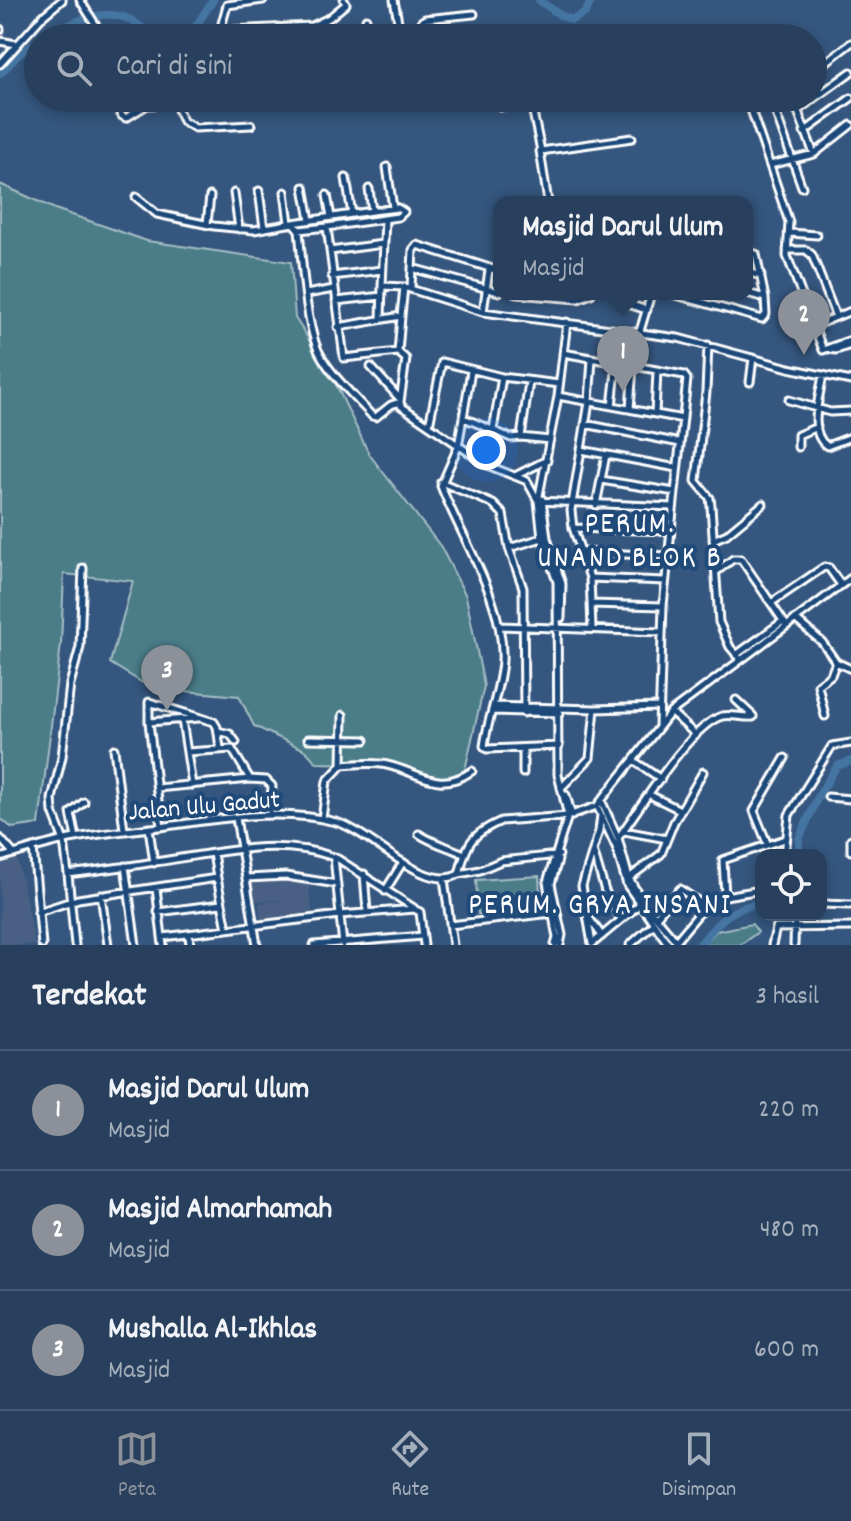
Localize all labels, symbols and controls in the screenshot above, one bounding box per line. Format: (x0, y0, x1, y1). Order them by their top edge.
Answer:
search box (24, 24, 827, 112)
icon: search (52, 46, 96, 90)
text: Cari di sini (116, 47, 232, 90)
popup (493, 196, 753, 300)
text: Masjid Darul Ulum (522, 208, 724, 251)
text: Masjid (522, 251, 584, 288)
pin: 2 (778, 289, 830, 355)
pin: 1 (597, 326, 649, 392)
your location (466, 430, 506, 470)
district label: PERUM. UNAND BLOK B (537, 505, 723, 582)
pin: 3 (141, 645, 193, 711)
street label: Jalan Ulu Gadut (127, 782, 282, 833)
map controls (755, 849, 827, 921)
button: locate (755, 849, 827, 921)
district label: PERUM. GRYA INSANI (468, 886, 732, 929)
text: Terdekat (32, 973, 147, 1022)
text: 3 hasil (756, 979, 819, 1016)
text: Masjid Darul Ulum (108, 1070, 309, 1113)
text: 1 (55, 1092, 61, 1129)
text: 220 m (758, 1092, 819, 1129)
text: Masjid (108, 1113, 170, 1150)
text: Masjid Almarhamah (108, 1190, 332, 1233)
text: 2 (52, 1212, 64, 1249)
text: 480 m (760, 1212, 819, 1249)
text: Masjid (108, 1233, 170, 1270)
text: Mushalla Al-Ikhlas (108, 1310, 317, 1353)
text: 3 (52, 1332, 64, 1369)
text: 600 m (754, 1332, 819, 1369)
text: Masjid (108, 1353, 170, 1390)
tab: Peta (115, 1427, 159, 1506)
tab: Rute (388, 1427, 432, 1506)
tab: Disimpan (662, 1427, 736, 1506)

